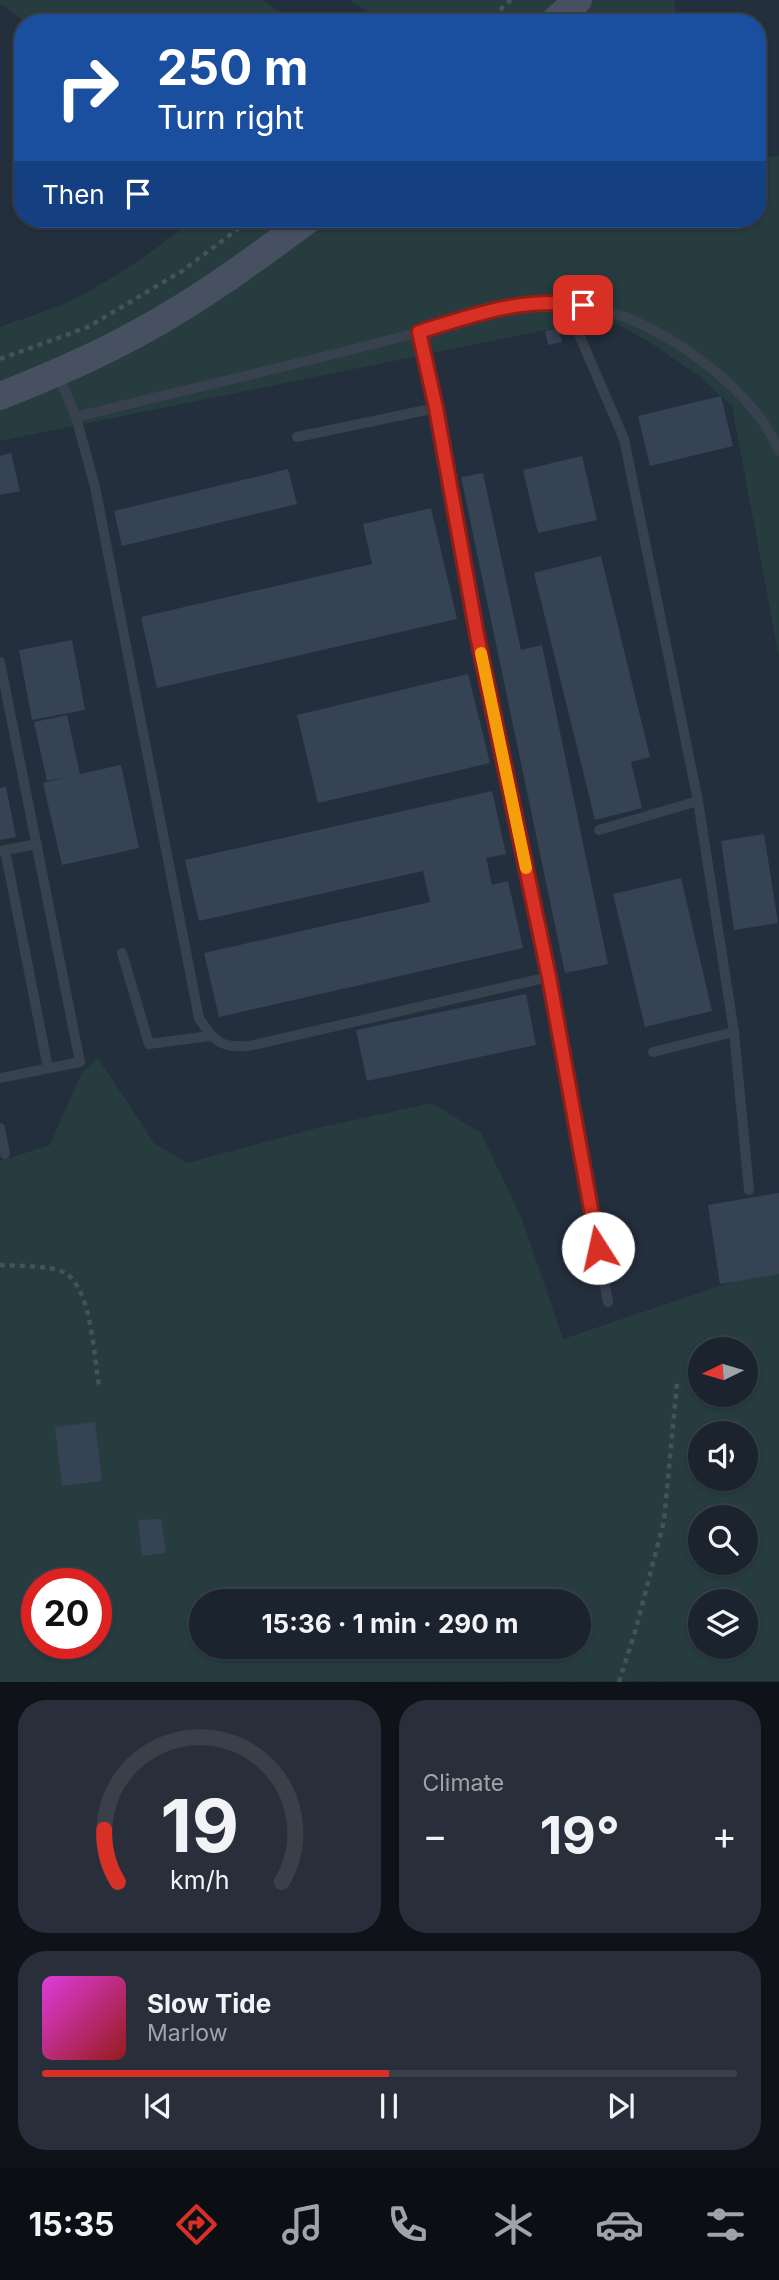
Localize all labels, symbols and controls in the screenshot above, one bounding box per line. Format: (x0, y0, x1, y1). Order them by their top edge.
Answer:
text: 250 m (157, 38, 309, 97)
icon: right (42, 42, 133, 133)
text: Turn right (157, 98, 304, 137)
icon: arrive (119, 175, 157, 213)
text: Then (42, 179, 105, 210)
pin (553, 275, 613, 335)
icon: arrive (564, 286, 602, 324)
position arrow (561, 1211, 635, 1285)
north arrow (688, 1337, 758, 1407)
map controls (688, 1337, 758, 1659)
button: sound (688, 1421, 758, 1491)
button: search (688, 1505, 758, 1575)
speed limit sign: 20 (21, 1568, 112, 1659)
button: layers (688, 1589, 758, 1659)
text: 15:36 · 1 min · 290 m (261, 1608, 519, 1639)
text: Climate (423, 1769, 504, 1797)
text: 19 (160, 1782, 239, 1871)
text: 19° (540, 1804, 620, 1867)
text: − (423, 1812, 448, 1858)
text: + (712, 1812, 737, 1858)
text: km/h (170, 1865, 229, 1895)
text: Slow Tide (147, 1988, 271, 2019)
text: Marlow (147, 2019, 227, 2047)
icon: previous (139, 2087, 177, 2125)
icon: pause (370, 2087, 408, 2125)
icon: next (602, 2087, 640, 2125)
icon: directions (172, 2200, 221, 2249)
icon: music (278, 2200, 327, 2249)
icon: phone (383, 2200, 432, 2249)
icon: climate (489, 2200, 538, 2249)
icon: car (595, 2200, 644, 2249)
icon: filters (701, 2200, 750, 2249)
text: 15:35 (28, 2205, 115, 2244)

